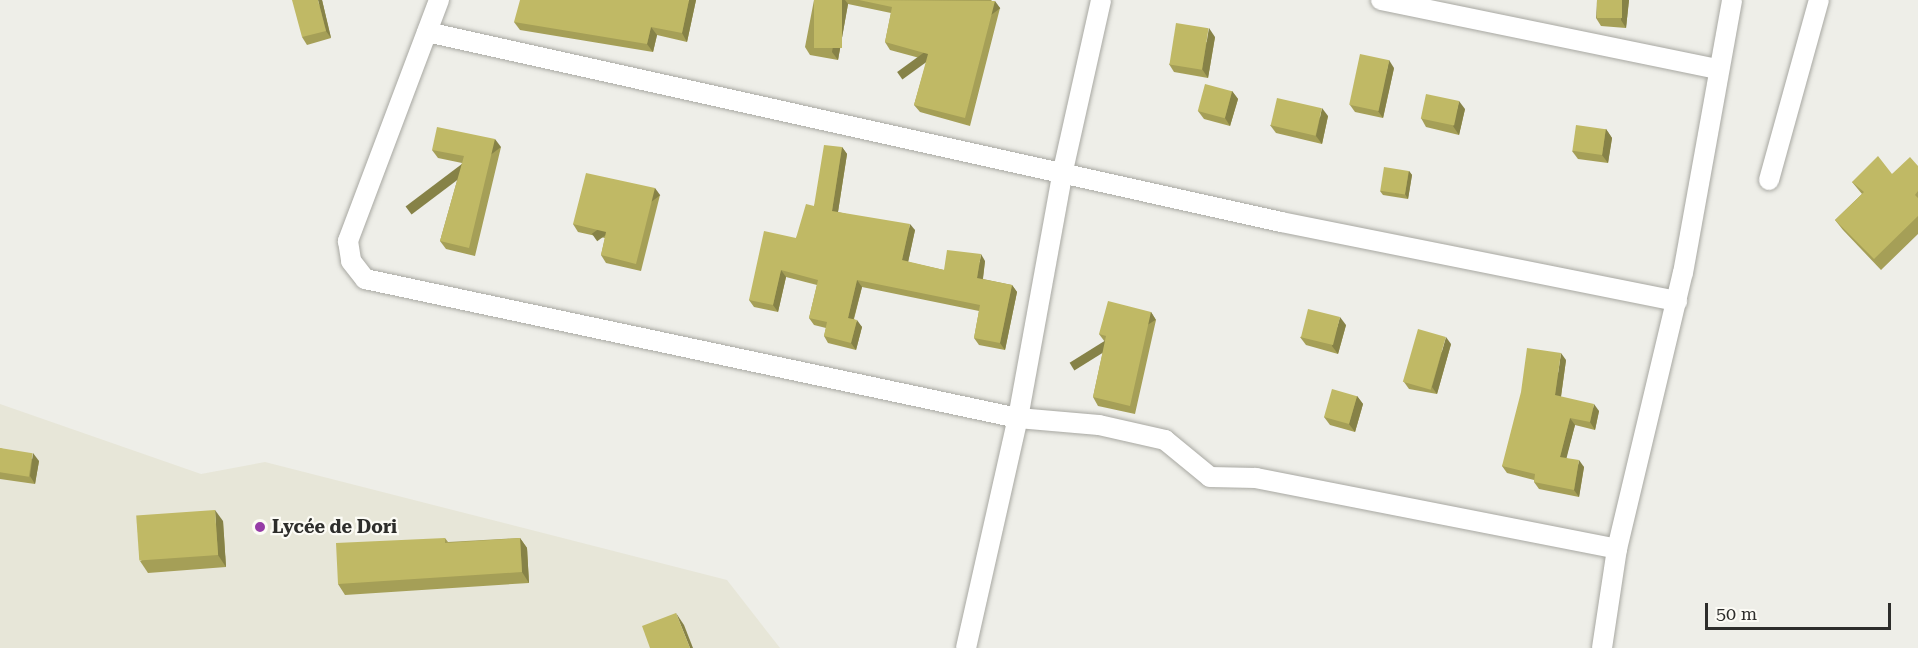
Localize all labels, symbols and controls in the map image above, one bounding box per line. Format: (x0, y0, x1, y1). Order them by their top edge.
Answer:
place label: Lycée de Dori (272, 516, 397, 538)
marker: Lycée de Dori (253, 520, 267, 534)
scale bar (1708, 591, 1894, 629)
text: 50 m (1716, 603, 1757, 624)

